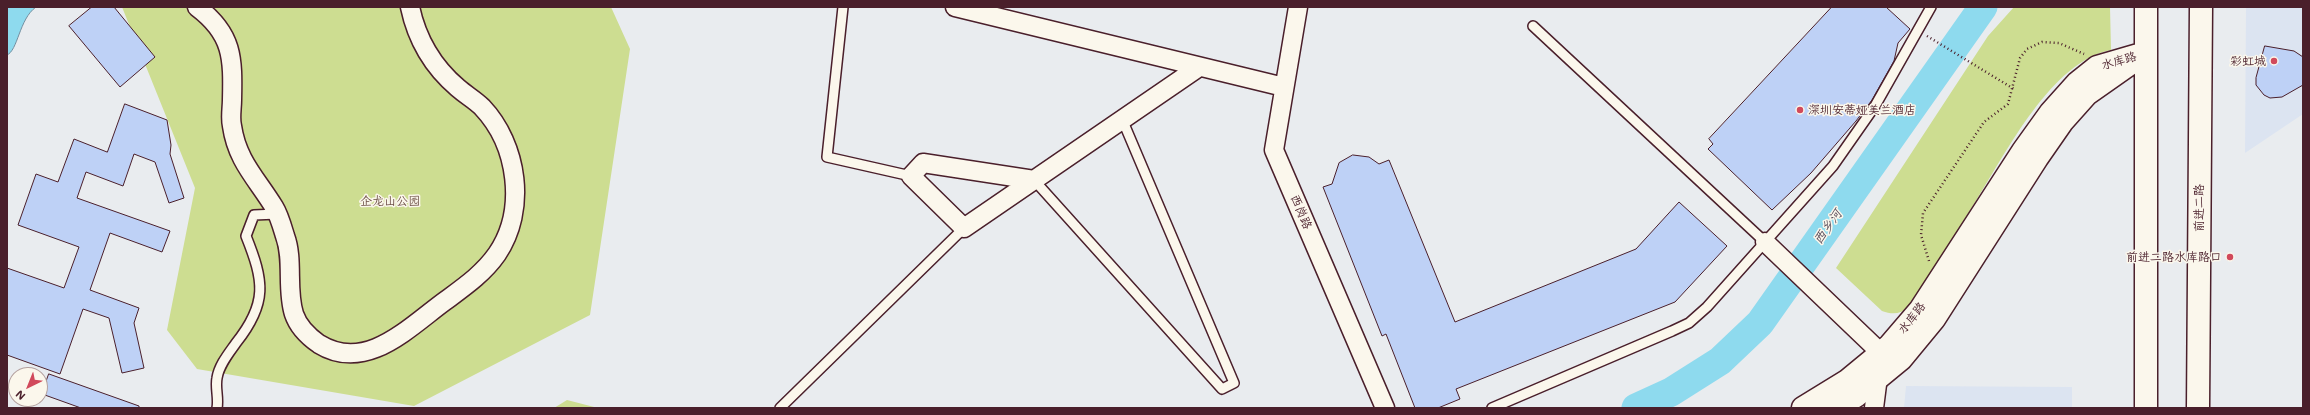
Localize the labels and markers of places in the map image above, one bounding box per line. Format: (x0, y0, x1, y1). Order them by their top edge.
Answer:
place label: 彩虹城 (2230, 54, 2266, 68)
marker: 彩虹城 (2269, 56, 2279, 66)
place label: 深圳安蒂娅美兰酒店 (1808, 103, 1916, 117)
marker: 深圳安蒂娅美兰酒店 (1795, 105, 1805, 115)
place label: 前进二路水库路口 (2126, 250, 2222, 264)
marker: 前进二路水库路口 (2225, 252, 2235, 262)

